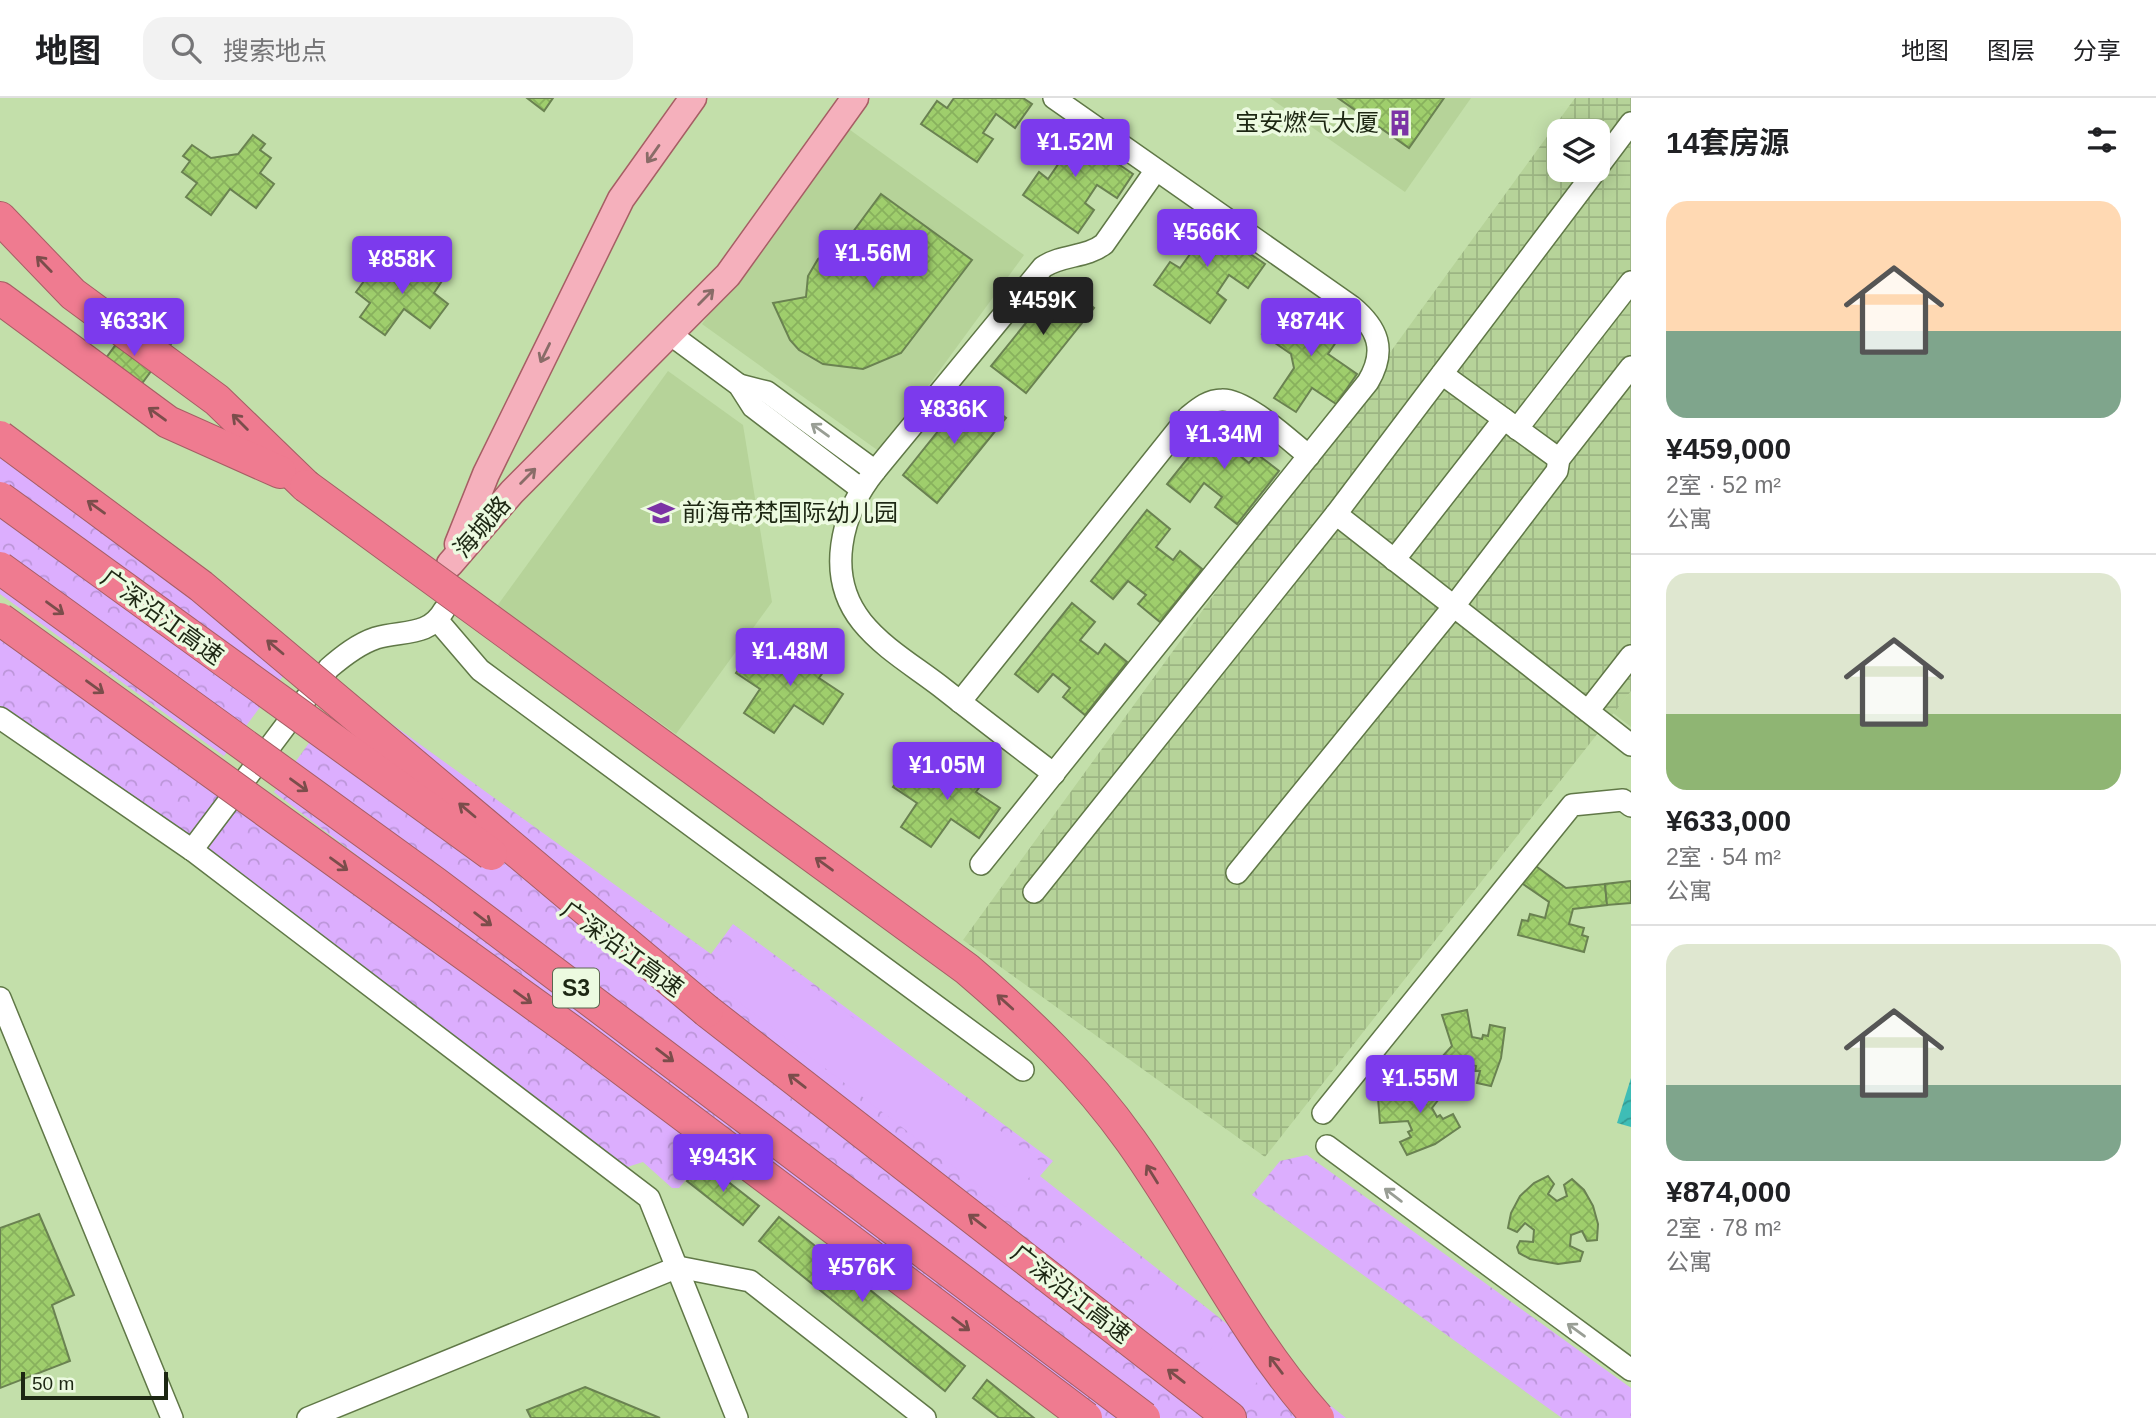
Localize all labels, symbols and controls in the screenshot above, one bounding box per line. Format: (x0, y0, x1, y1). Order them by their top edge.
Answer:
search box (143, 17, 633, 80)
icon: search (167, 29, 205, 67)
text: 地图 (35, 32, 101, 69)
text: 搜索地点 (223, 36, 327, 66)
text: 地图 (1901, 37, 1949, 64)
text: 图层 (1987, 37, 2035, 64)
text: 分享 (2073, 37, 2121, 64)
building icon: 宝安燃气大厦 (1385, 108, 1415, 138)
place label: 宝安燃气大厦 (1235, 109, 1379, 136)
map controls (1547, 119, 1610, 182)
button: layers (1547, 119, 1610, 182)
pin: ¥1.52M (1018, 120, 1132, 179)
icon: filters (2083, 121, 2121, 159)
text: 14套房源 (1666, 126, 1789, 159)
text: ¥1.52M (1037, 129, 1113, 155)
one-way arrow (646, 144, 661, 163)
pin: ¥566K (1158, 209, 1256, 269)
text: ¥566K (1173, 219, 1241, 245)
pin: ¥1.56M (816, 230, 930, 290)
pin: ¥858K (353, 236, 451, 296)
text: ¥1.56M (835, 240, 911, 266)
text: ¥858K (368, 246, 436, 272)
icon: home (1831, 247, 1957, 373)
one-way arrow (36, 256, 53, 273)
pin: ¥459K (994, 278, 1092, 337)
text: ¥459K (1009, 287, 1077, 313)
one-way arrow (697, 289, 714, 306)
pin: ¥633K (85, 299, 183, 358)
pin: ¥874K (1262, 299, 1360, 358)
text: ¥633K (100, 308, 168, 334)
text: ¥874K (1277, 308, 1345, 334)
one-way arrow (538, 342, 552, 363)
pin: ¥836K (905, 386, 1003, 446)
text: ¥836K (920, 396, 988, 422)
one-way arrow (148, 407, 167, 421)
pin: ¥1.34M (1167, 412, 1281, 471)
one-way arrow (231, 414, 248, 431)
text: ¥1.34M (1186, 421, 1262, 447)
one-way arrow (811, 423, 830, 438)
text: ¥459,000 (1666, 432, 1791, 465)
one-way arrow (520, 468, 537, 485)
text: 2室 · 52 m² (1666, 472, 1781, 498)
street label: 海城路 (448, 491, 515, 563)
school or university icon: 前海帝梵国际幼儿园 (646, 498, 676, 528)
one-way arrow (87, 499, 106, 514)
place label: 前海帝梵国际幼儿园 (682, 499, 898, 526)
text: 公寓 (1666, 506, 1712, 532)
street label: 广深沿江高速 (96, 563, 228, 670)
one-way arrow (45, 601, 64, 615)
icon: home (1831, 619, 1957, 745)
pin: ¥1.48M (733, 628, 847, 688)
text: ¥1.48M (752, 638, 828, 664)
one-way arrow (266, 639, 284, 655)
one-way arrow (85, 680, 104, 694)
pin: ¥1.05M (890, 742, 1004, 802)
text: ¥1.05M (909, 752, 985, 778)
one-way arrow (289, 777, 308, 792)
one-way arrow (458, 802, 476, 818)
text: ¥633,000 (1666, 804, 1791, 837)
text: 2室 · 54 m² (1666, 844, 1781, 870)
one-way arrow (329, 856, 348, 871)
one-way arrow (815, 857, 834, 871)
text: 公寓 (1666, 878, 1712, 904)
street label: 广深沿江高速 (556, 895, 688, 1002)
one-way arrow (473, 911, 492, 926)
road number: S3 (553, 968, 599, 1007)
one-way arrow (514, 989, 533, 1004)
icon: home (1831, 990, 1957, 1116)
one-way arrow (996, 994, 1014, 1010)
one-way arrow (655, 1048, 674, 1062)
pin: ¥1.55M (1363, 1056, 1477, 1115)
text: ¥1.55M (1382, 1065, 1458, 1091)
one-way arrow (789, 1074, 807, 1089)
pin: ¥943K (674, 1134, 772, 1194)
text: ¥943K (689, 1144, 757, 1170)
one-way arrow (1144, 1165, 1158, 1185)
text: ¥874,000 (1666, 1175, 1791, 1208)
one-way arrow (1384, 1188, 1403, 1202)
one-way arrow (968, 1214, 987, 1229)
text: 2室 · 78 m² (1666, 1215, 1781, 1241)
street label: 广深沿江高速 (1006, 1239, 1136, 1349)
pin: ¥576K (813, 1244, 911, 1304)
text: 公寓 (1666, 1249, 1712, 1275)
text: ¥576K (828, 1254, 896, 1280)
one-way arrow (951, 1316, 970, 1331)
one-way arrow (1567, 1323, 1586, 1337)
one-way arrow (1268, 1356, 1283, 1374)
one-way arrow (1167, 1368, 1186, 1383)
scale bar (21, 1369, 168, 1401)
text: 50 m (32, 1373, 74, 1394)

